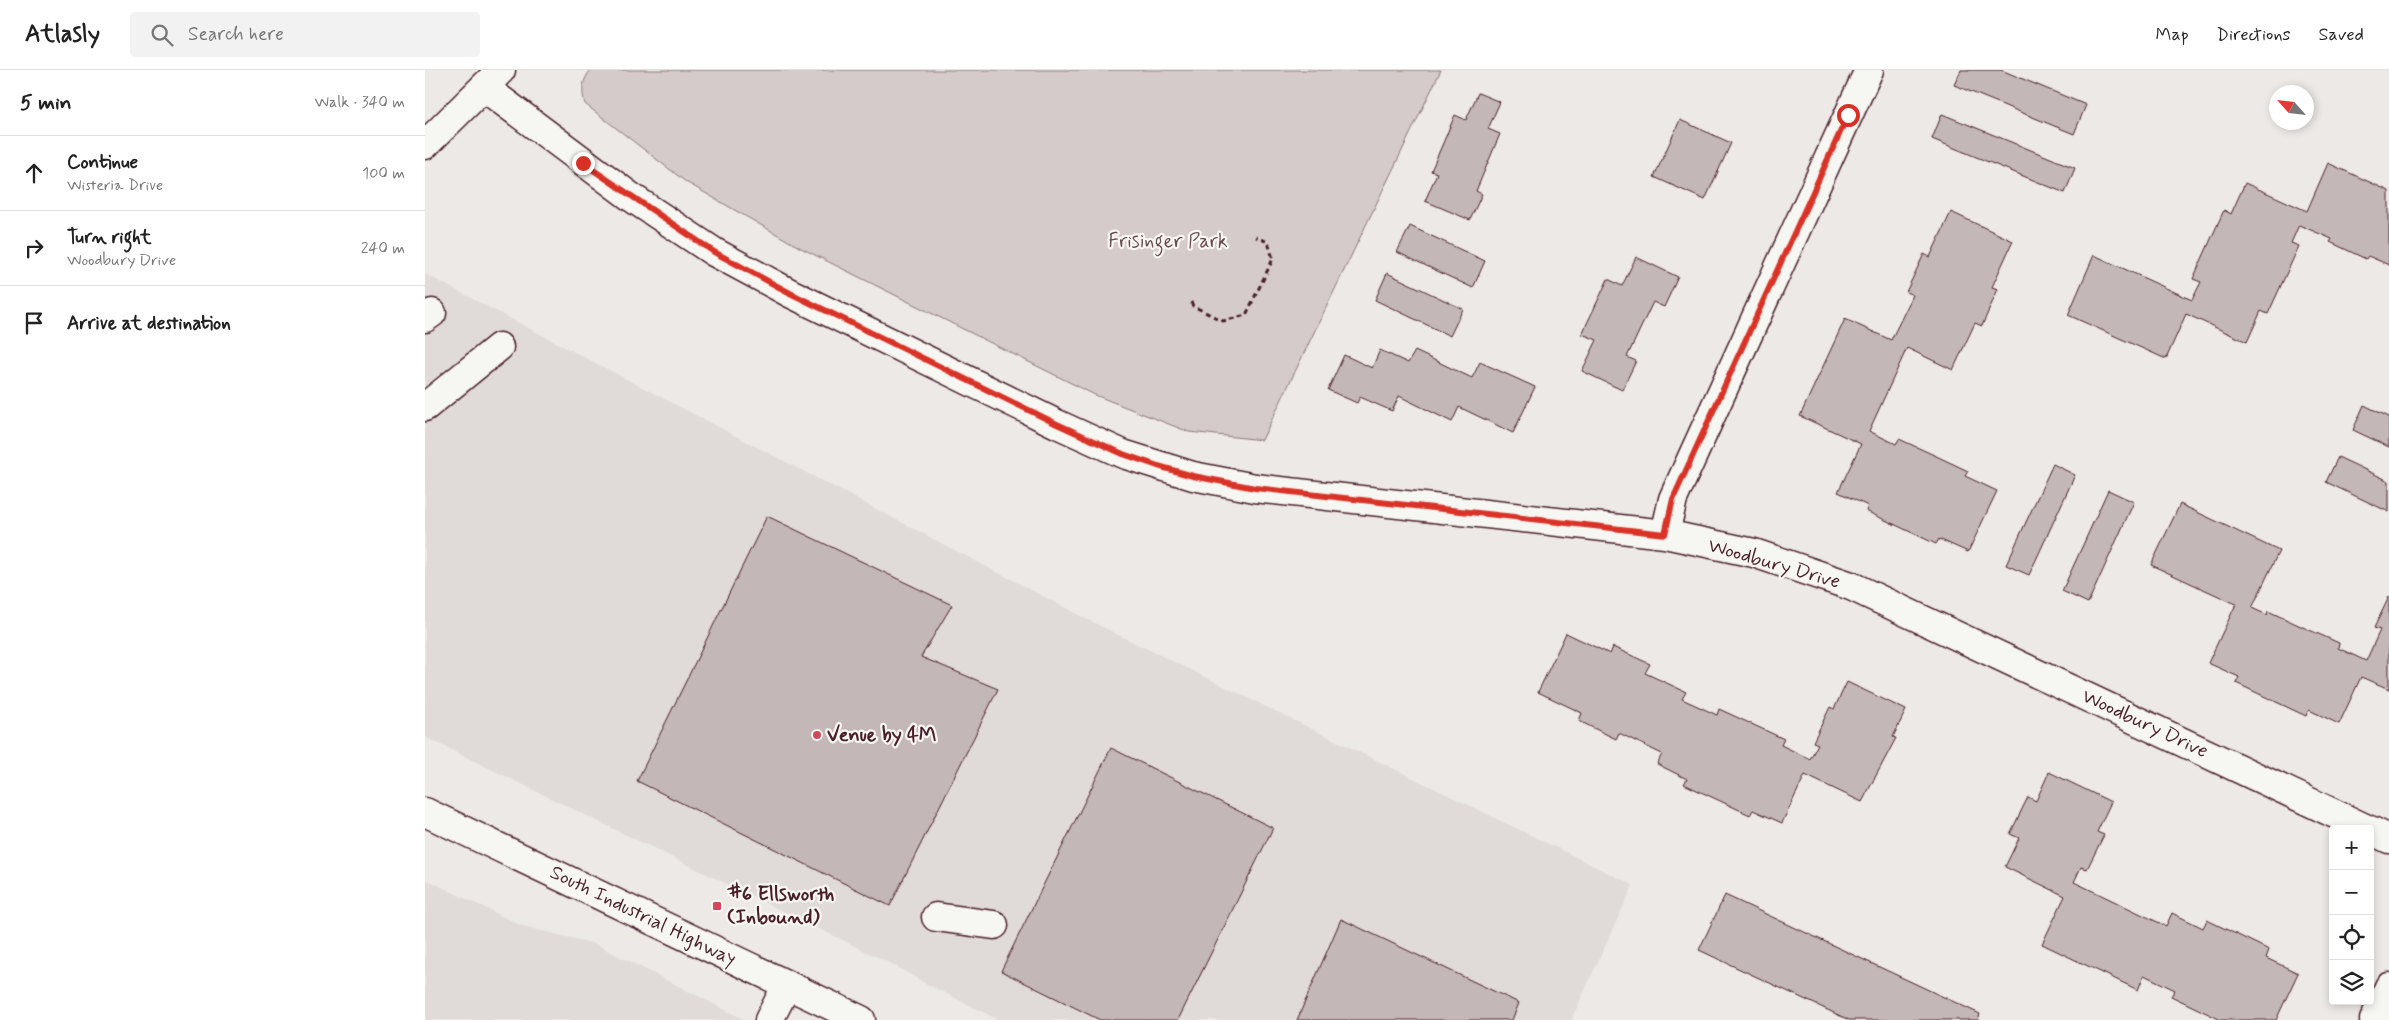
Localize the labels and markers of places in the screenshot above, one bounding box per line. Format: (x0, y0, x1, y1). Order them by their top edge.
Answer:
place label: Venue by 4M (827, 722, 936, 749)
marker: Venue by 4M (811, 729, 823, 741)
place label: #6 Ellsworth (Inbound) (726, 881, 834, 931)
marker: #6 Ellsworth (Inbound) (711, 900, 723, 912)

